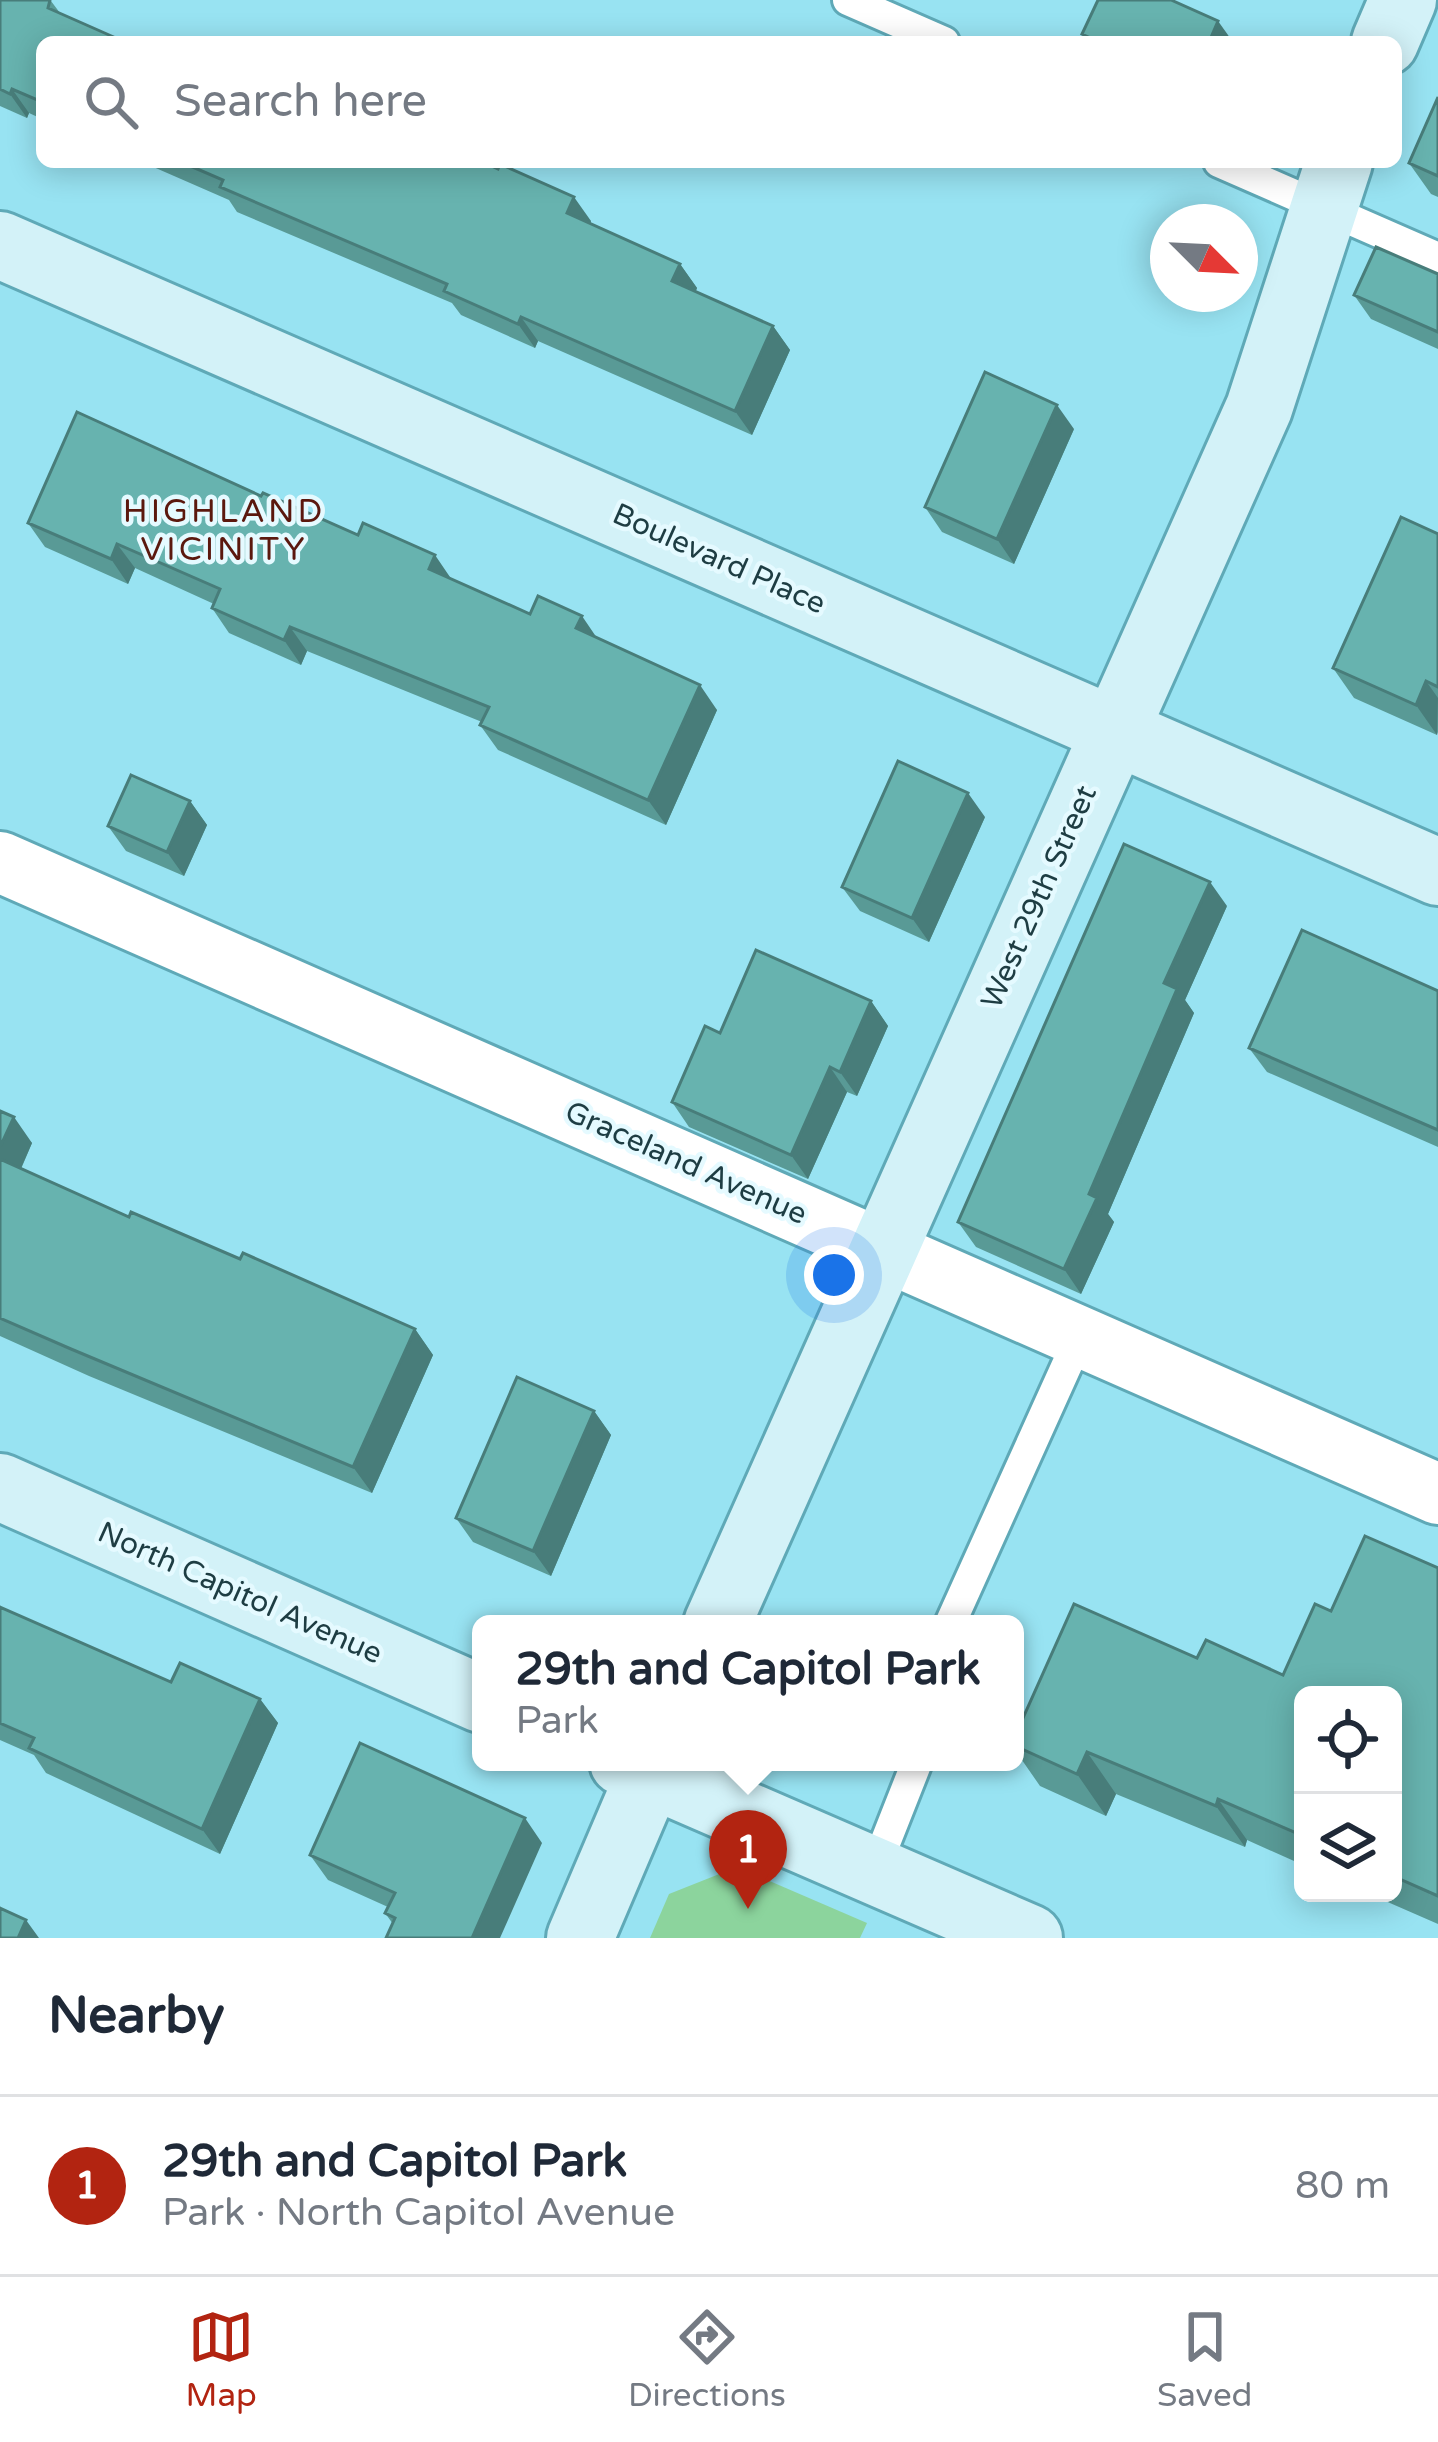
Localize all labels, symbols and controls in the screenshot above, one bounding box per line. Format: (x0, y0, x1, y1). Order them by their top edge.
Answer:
search box (36, 36, 1402, 168)
icon: search (78, 69, 144, 135)
text: Search here (174, 75, 427, 129)
north arrow (1150, 204, 1258, 312)
district label: HIGHLAND VICINITY (123, 492, 325, 569)
street label: Boulevard Place (607, 496, 831, 622)
street label: West 29th Street (973, 780, 1105, 1014)
street label: Graceland Avenue (559, 1093, 813, 1233)
your location (804, 1245, 864, 1305)
street label: North Capitol Avenue (92, 1514, 388, 1672)
popup (472, 1615, 1024, 1771)
text: 29th and Capitol Park (515, 1643, 981, 1697)
map controls (1294, 1686, 1402, 1902)
button: locate (1294, 1686, 1402, 1794)
text: Park (515, 1697, 599, 1744)
button: layers (1294, 1794, 1402, 1902)
pin: 1 (709, 1810, 787, 1909)
text: Nearby (48, 1985, 225, 2047)
text: 29th and Capitol Park (162, 2135, 627, 2189)
text: 1 (75, 2162, 99, 2209)
text: 80 m (1295, 2162, 1390, 2209)
text: Park · North Capitol Avenue (162, 2189, 675, 2236)
tab: Map (186, 2304, 257, 2415)
tab: Directions (628, 2304, 786, 2415)
tab: Saved (1157, 2304, 1252, 2415)

